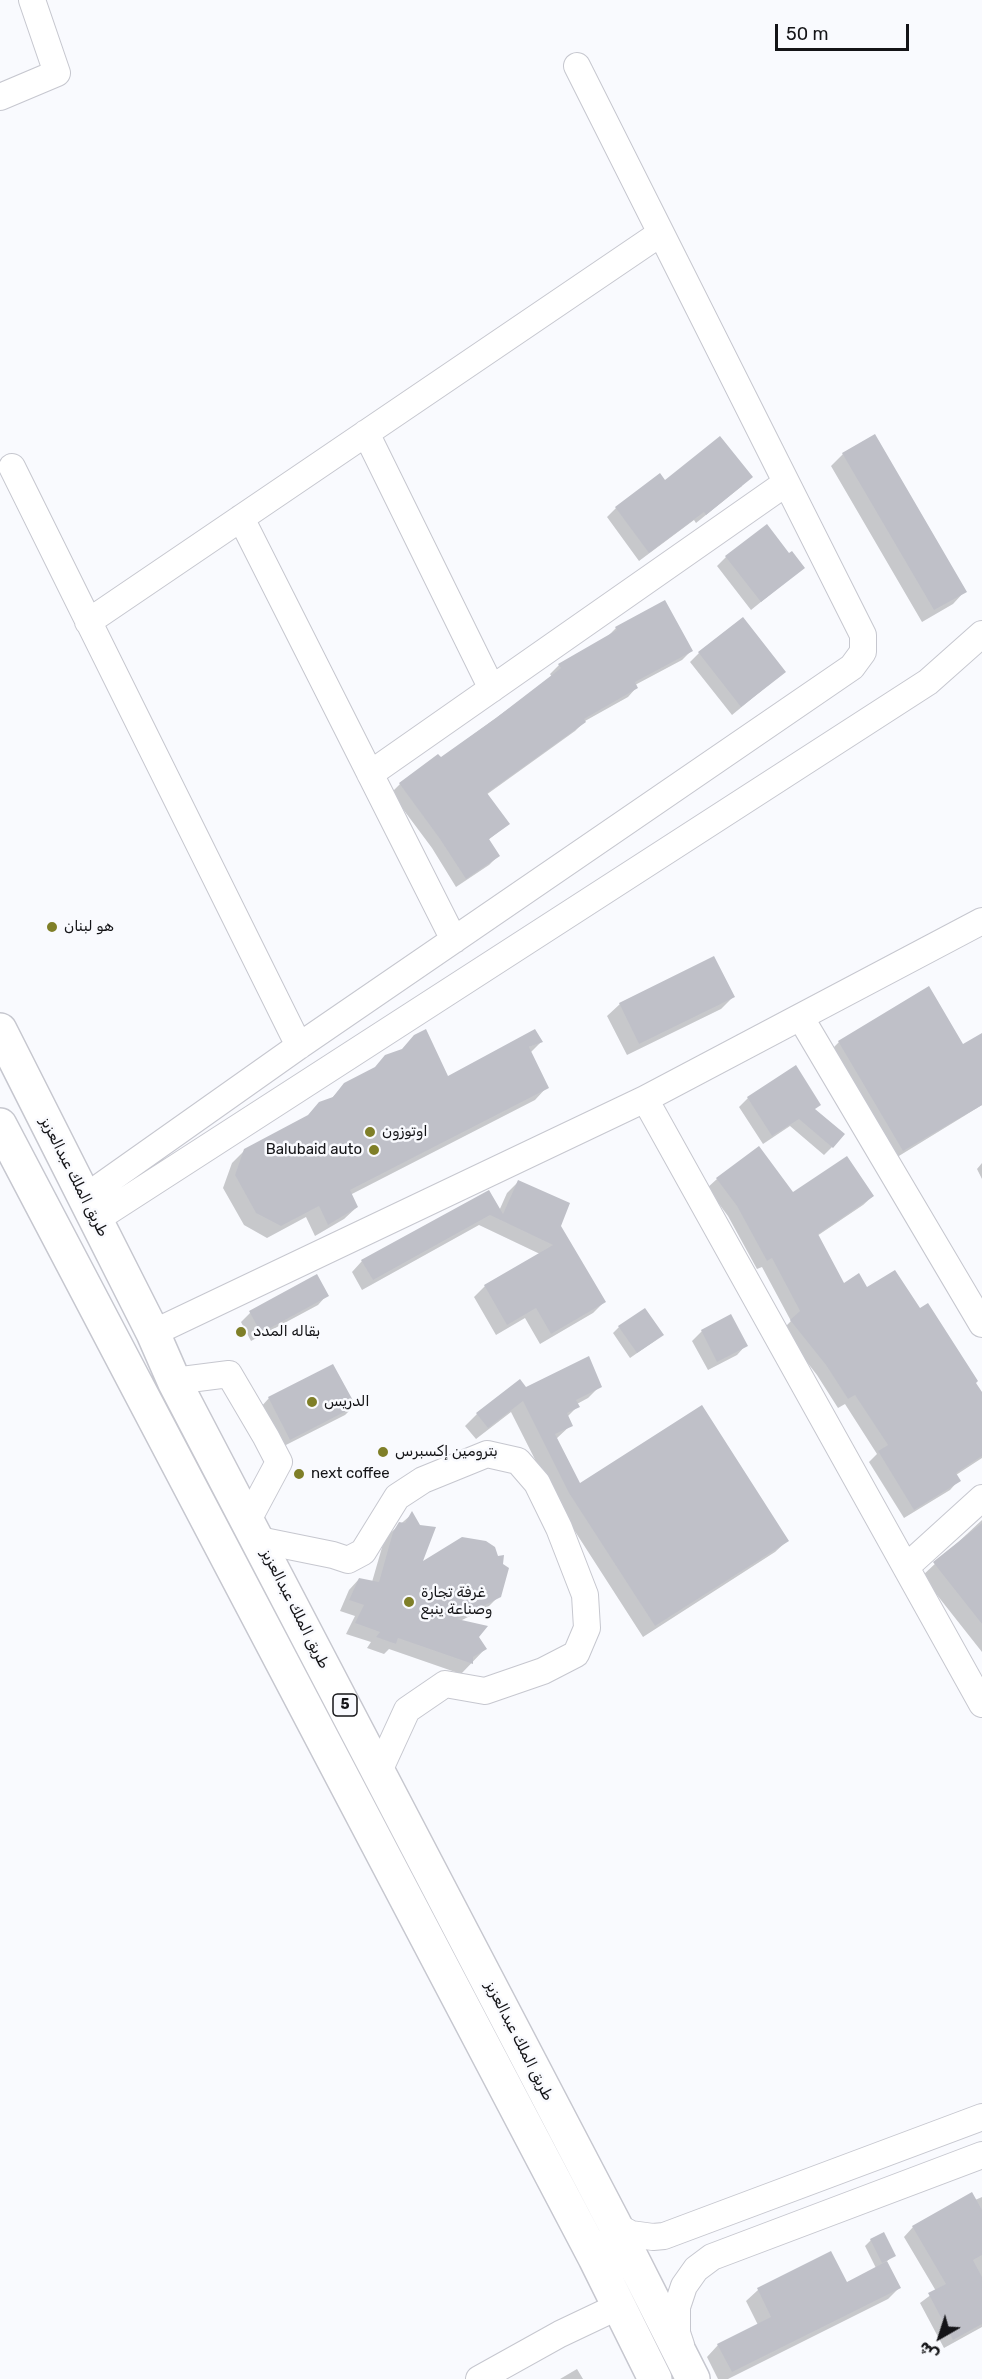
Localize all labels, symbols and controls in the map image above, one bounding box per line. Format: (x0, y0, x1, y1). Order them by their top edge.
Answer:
scale bar (778, 12, 912, 50)
text: 50 m (786, 23, 829, 45)
place label: هو لبنان (64, 918, 114, 936)
marker: هو لبنان (45, 920, 59, 934)
street label: طريق الملك عبدالعزيز (36, 1114, 112, 1240)
place label: اوتوزون (382, 1123, 428, 1141)
marker: اوتوزون (363, 1125, 377, 1139)
place label: Balubaid auto (266, 1141, 362, 1159)
marker: Balubaid auto (367, 1143, 381, 1157)
place label: بقاله المدد (253, 1323, 320, 1341)
marker: بقاله المدد (234, 1325, 248, 1339)
place label: الدريس (324, 1393, 370, 1411)
marker: الدريس (305, 1395, 319, 1409)
place label: بترومين إكسبرس (395, 1443, 498, 1461)
marker: بترومين إكسبرس (376, 1445, 390, 1459)
place label: next coffee (311, 1465, 390, 1483)
marker: next coffee (292, 1467, 306, 1481)
street label: طريق الملك عبدالعزيز (257, 1546, 333, 1672)
place label: غرفة تجارة وصناعة ينبع (421, 1584, 492, 1619)
marker: غرفة تجارة وصناعة ينبع (402, 1595, 416, 1609)
road number: 5 (333, 1694, 357, 1716)
street label: طريق الملك عبدالعزيز (481, 1978, 557, 2104)
north arrow (910, 2307, 970, 2367)
text: ش (914, 2338, 942, 2365)

